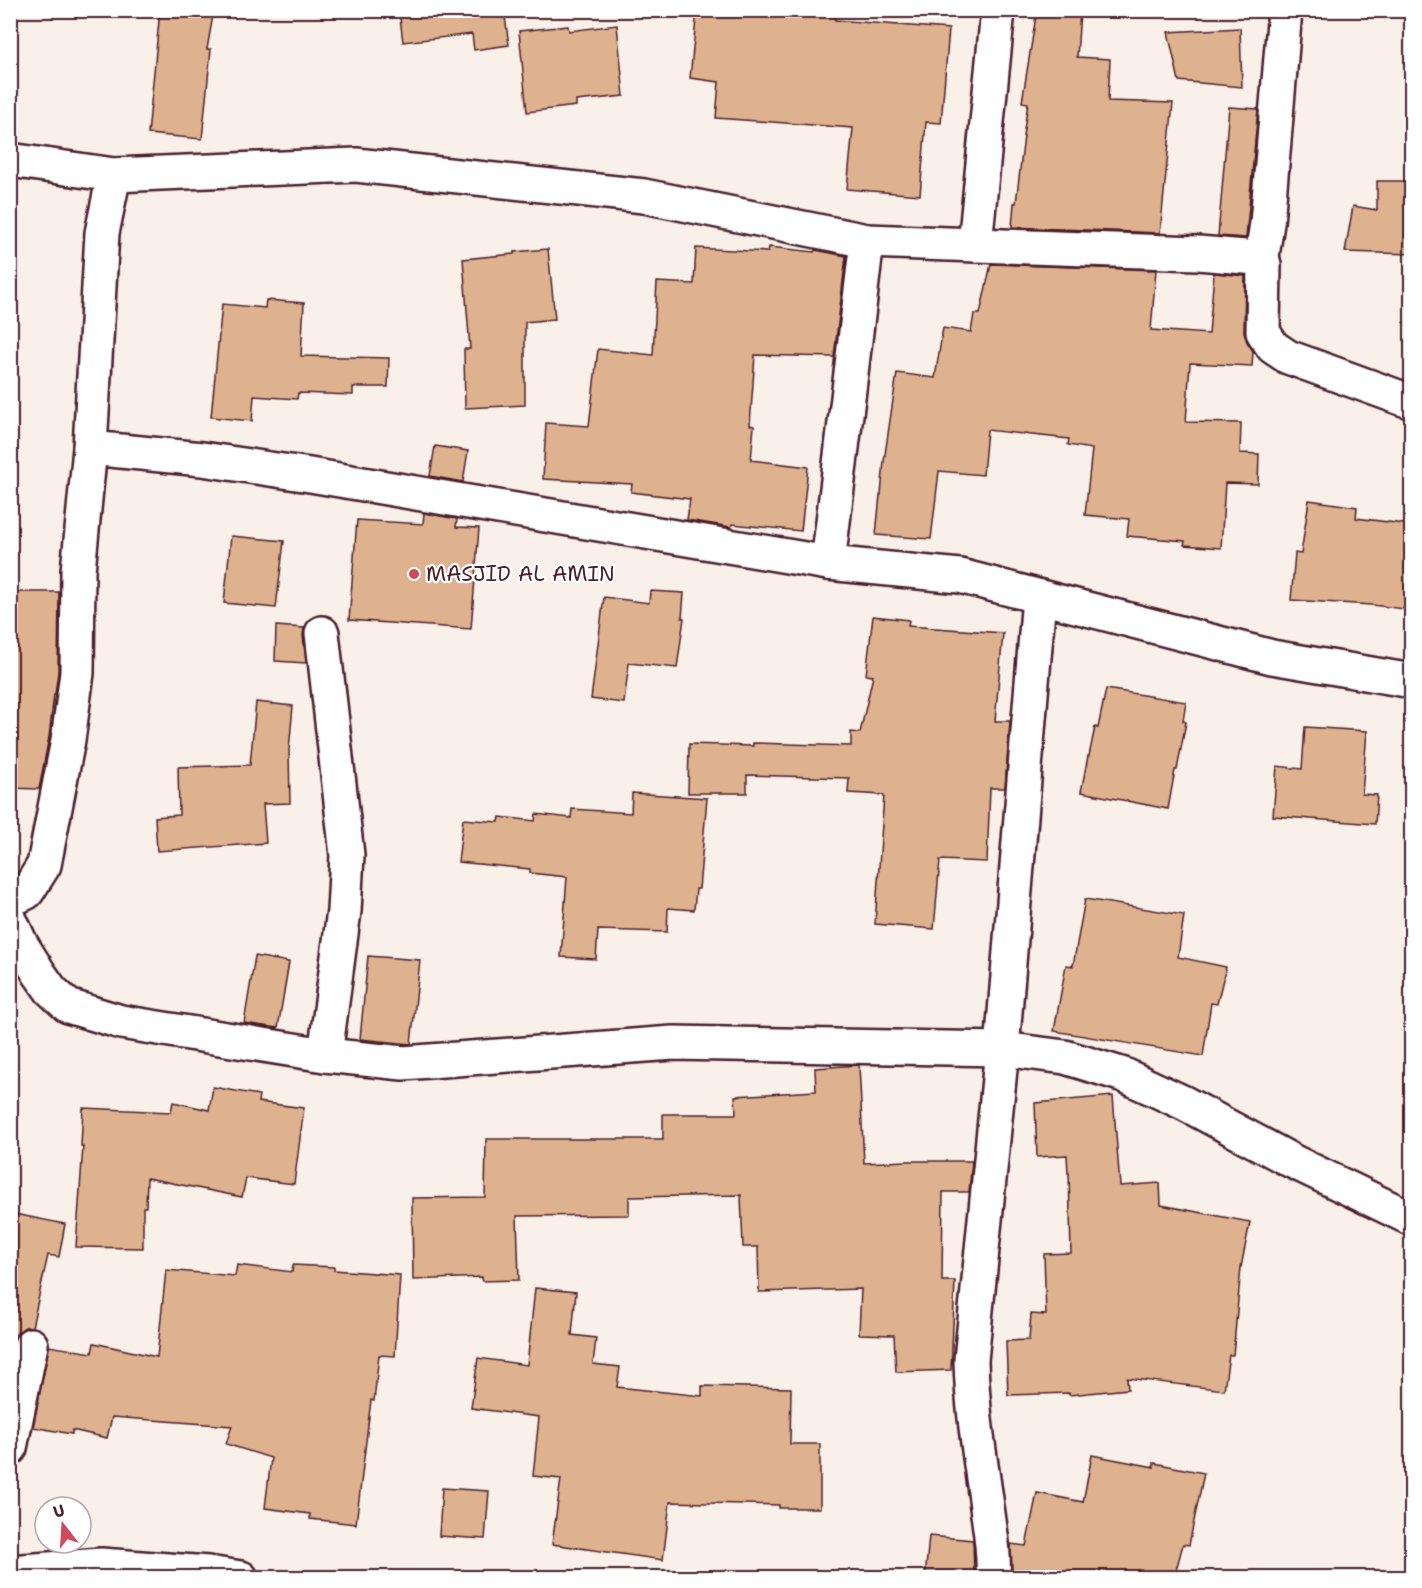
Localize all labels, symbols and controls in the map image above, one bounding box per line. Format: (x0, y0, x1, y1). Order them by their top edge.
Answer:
place label: MASJID AL AMIN (426, 560, 615, 588)
marker: MASJID AL AMIN (407, 567, 421, 581)
north arrow (33, 1495, 93, 1555)
text: U (50, 1499, 67, 1523)

